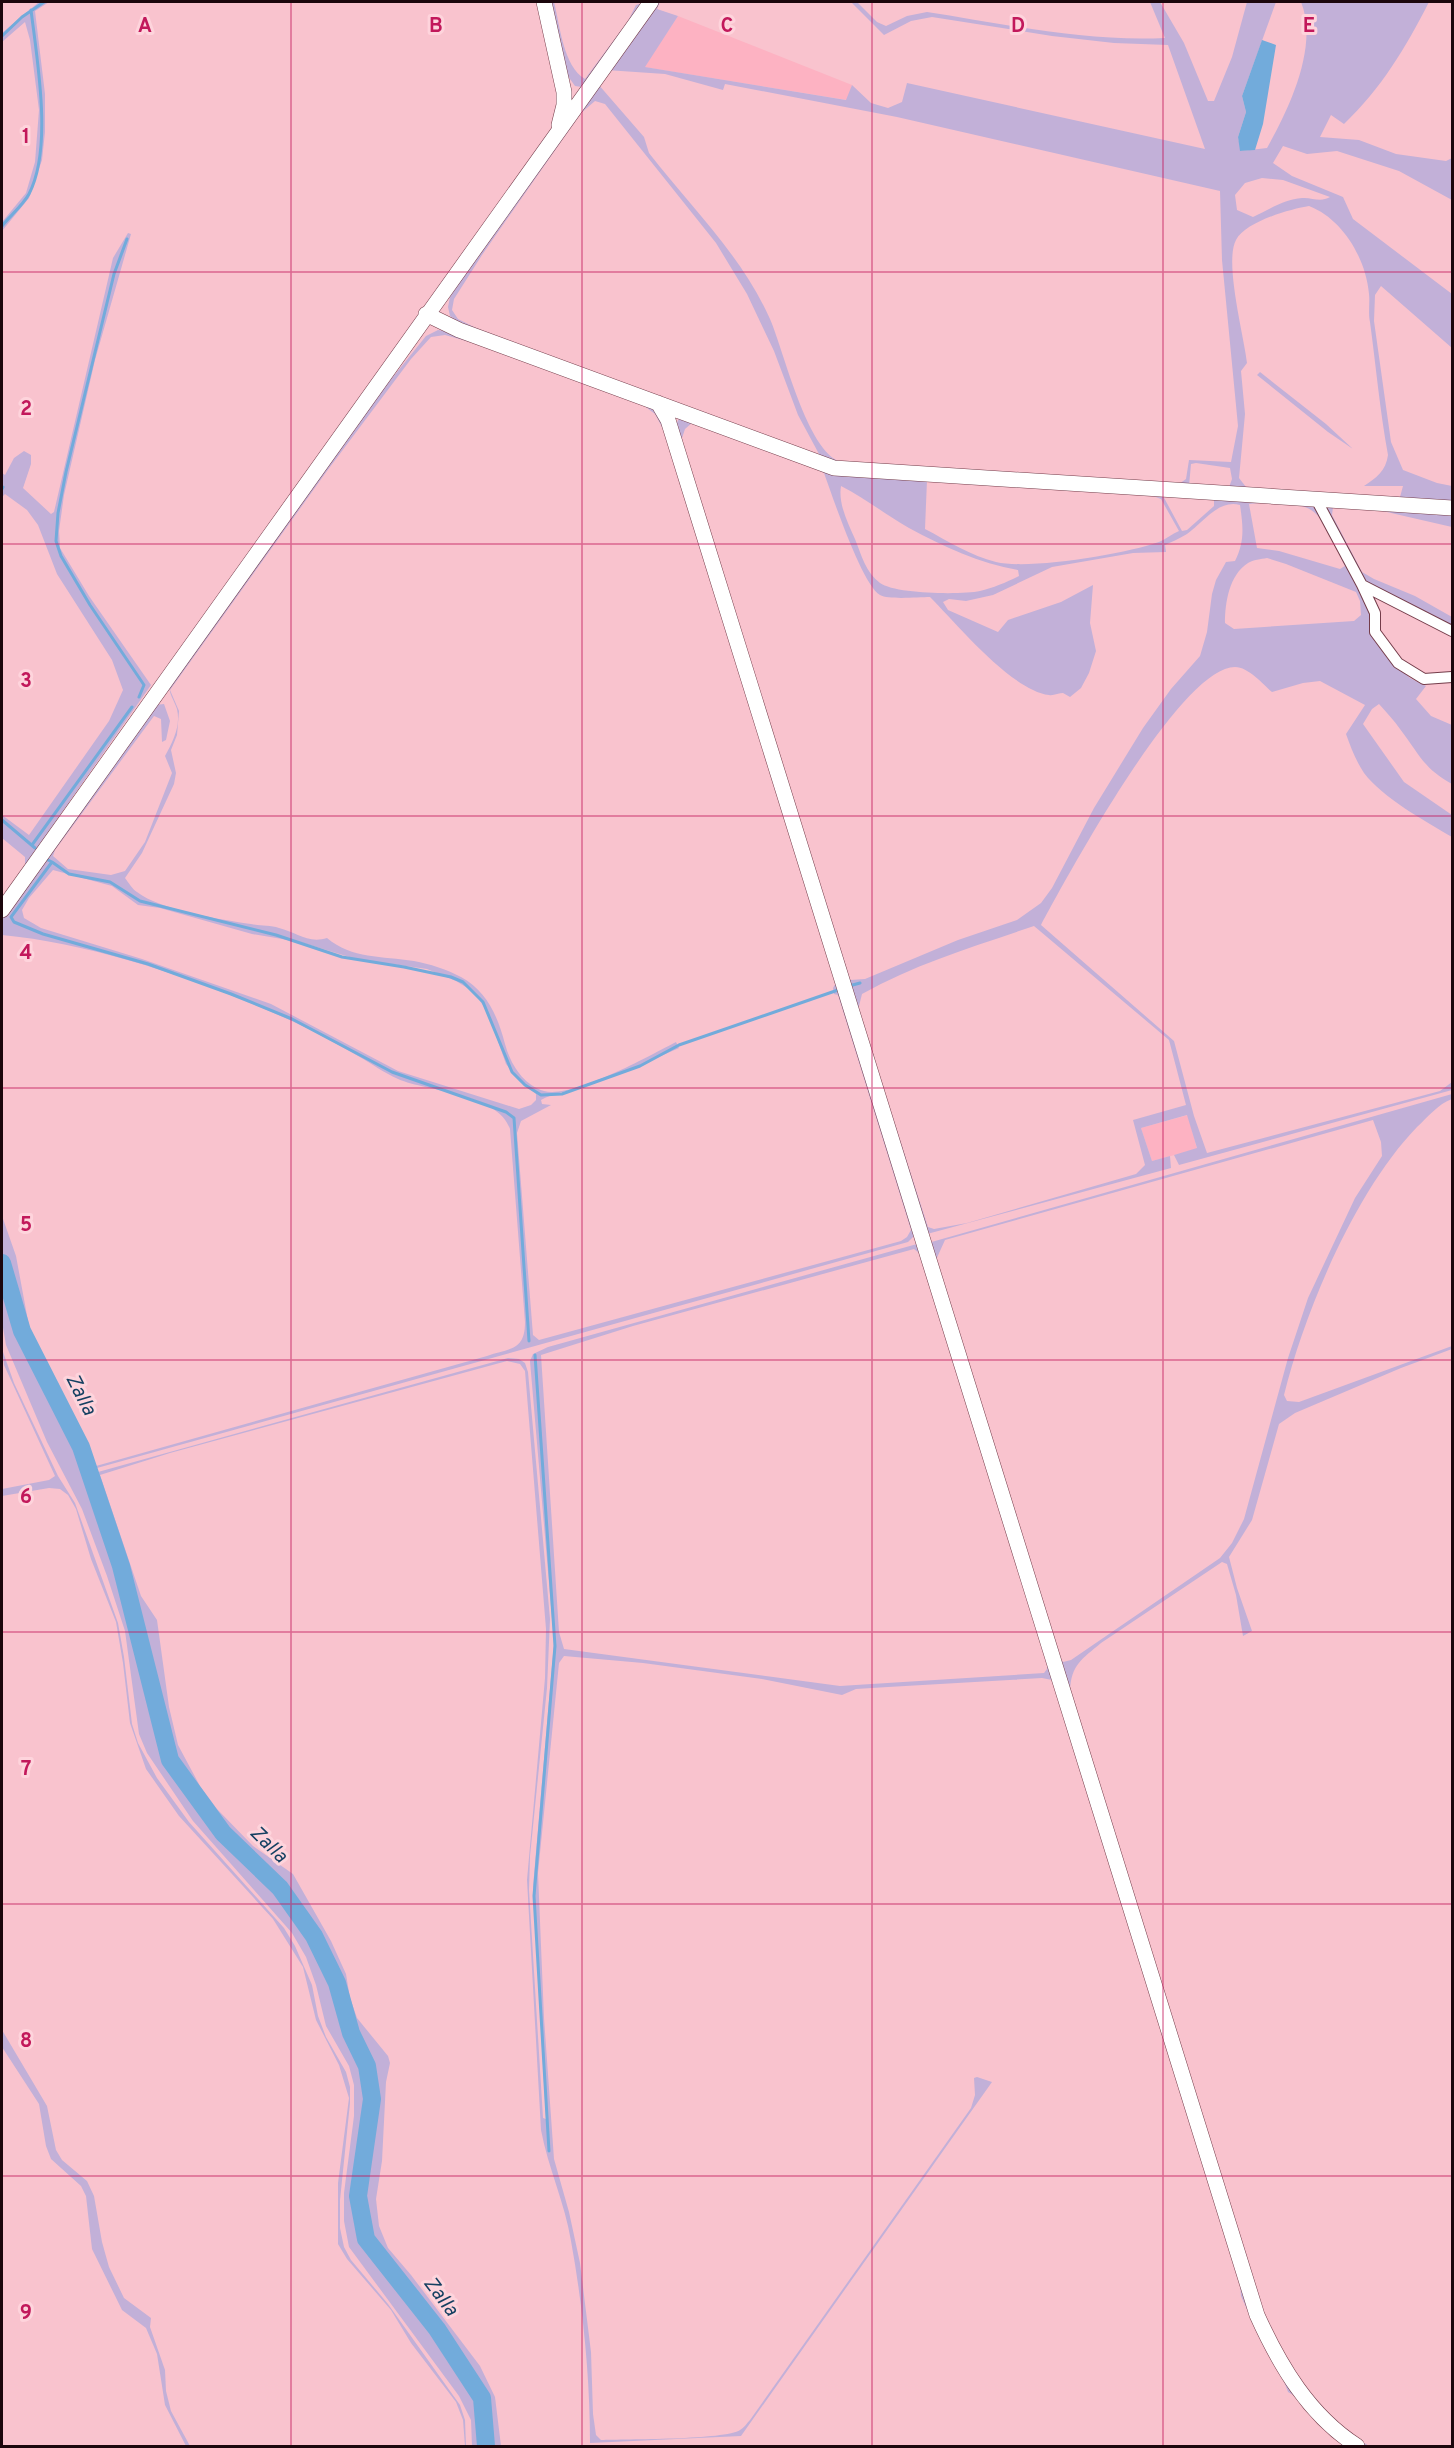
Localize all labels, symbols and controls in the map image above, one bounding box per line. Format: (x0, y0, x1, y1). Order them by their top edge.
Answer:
text: A (138, 14, 152, 40)
text: B (429, 14, 443, 40)
text: C (721, 14, 733, 40)
text: D (1011, 14, 1025, 40)
text: E (1303, 14, 1315, 40)
text: 1 (22, 125, 30, 151)
text: 2 (20, 397, 32, 423)
text: 3 (20, 669, 32, 695)
text: 4 (20, 941, 32, 967)
text: 5 (20, 1213, 32, 1239)
water label: Zalla (59, 1370, 102, 1421)
text: 6 (20, 1485, 32, 1511)
text: 7 (21, 1757, 31, 1783)
water label: Zalla (243, 1821, 293, 1870)
text: 8 (20, 2029, 32, 2055)
water label: Zalla (417, 2272, 464, 2323)
text: 9 (20, 2301, 32, 2327)

